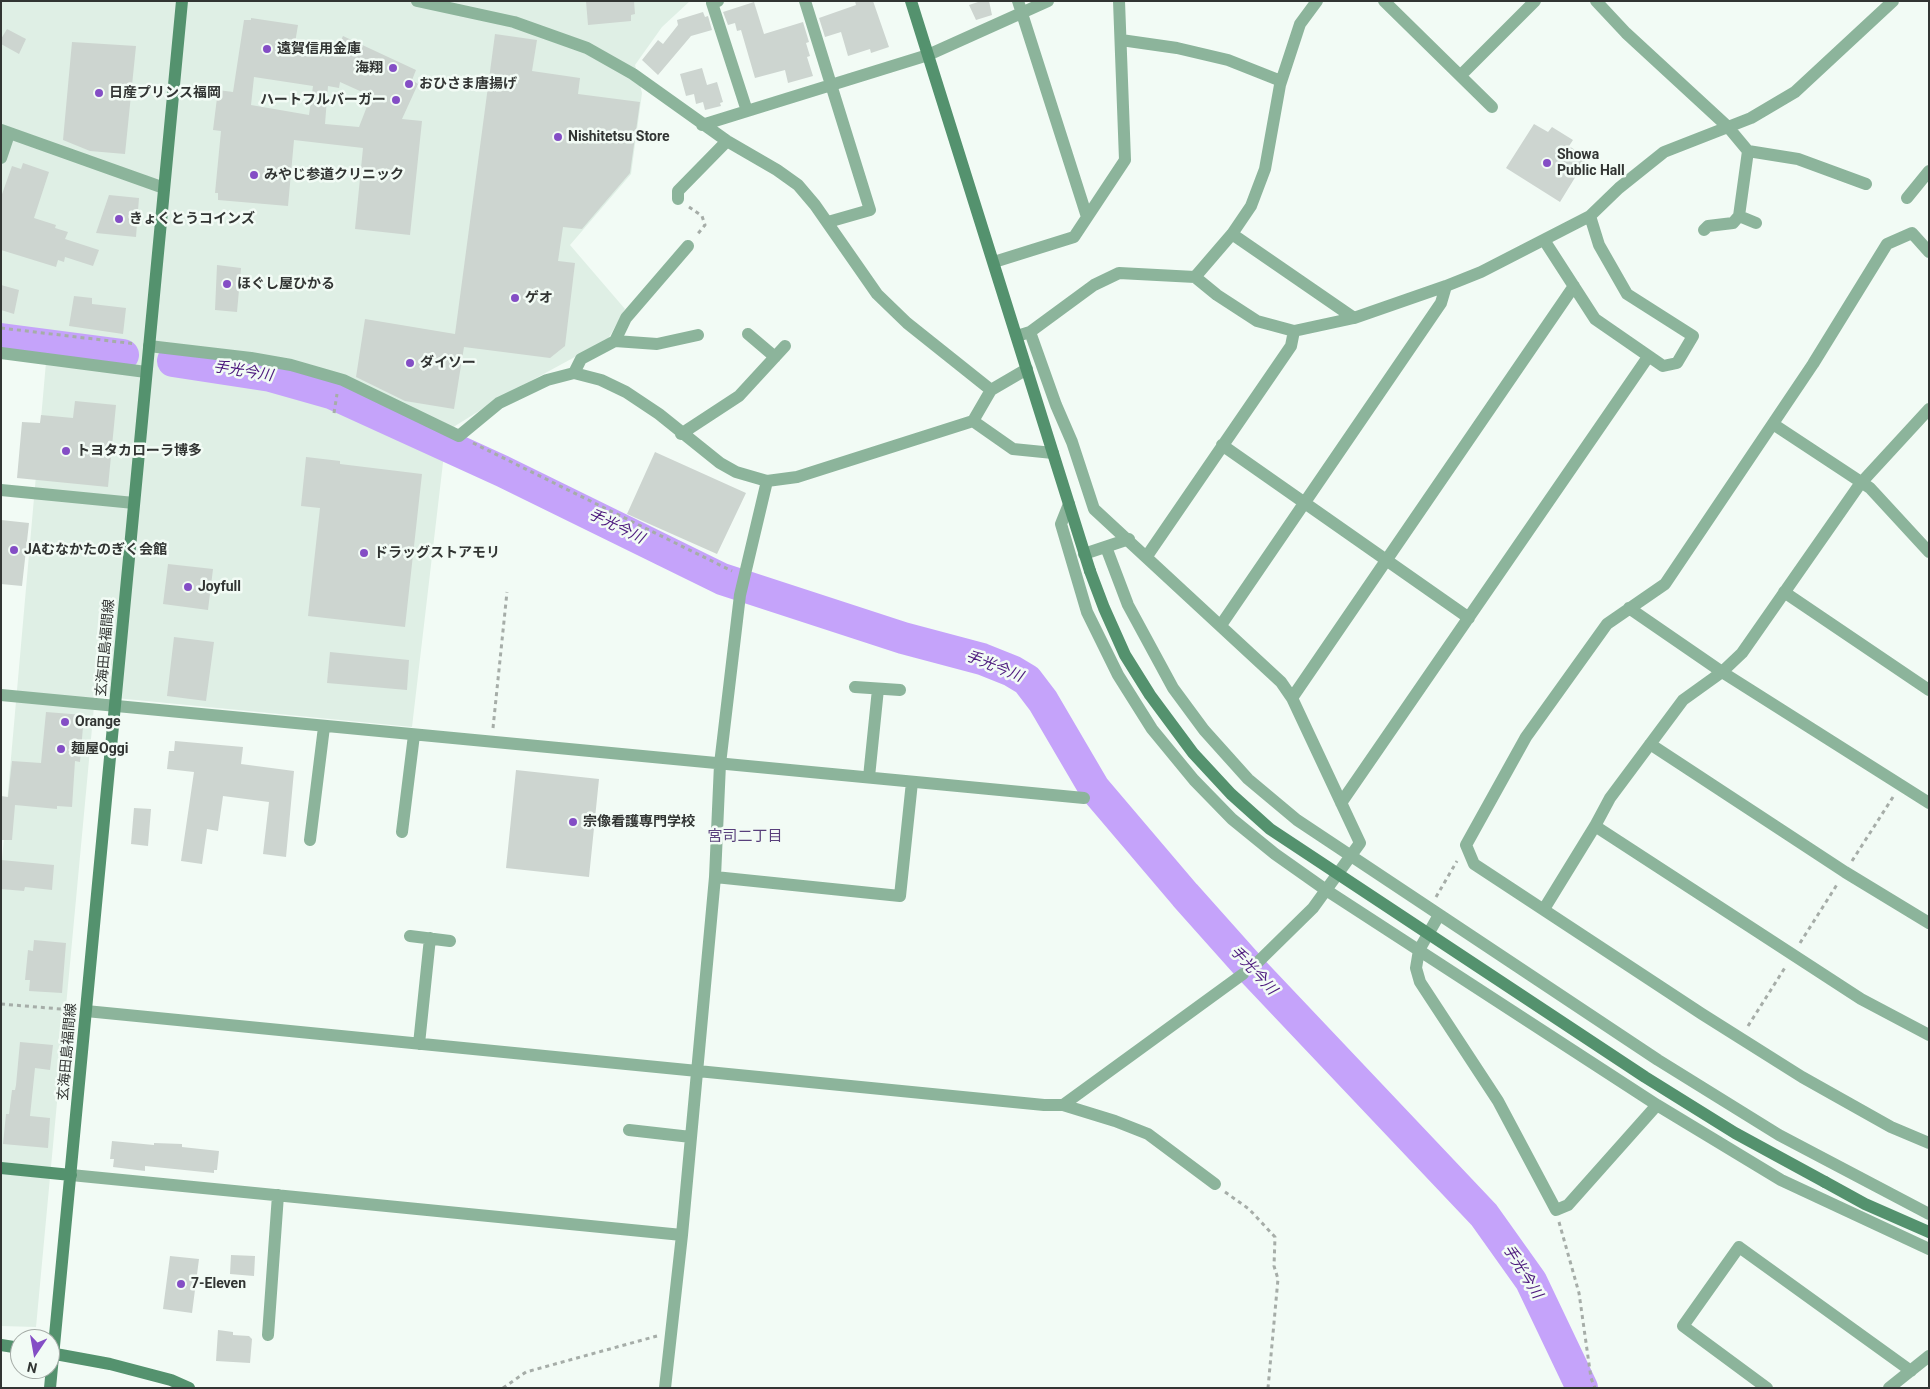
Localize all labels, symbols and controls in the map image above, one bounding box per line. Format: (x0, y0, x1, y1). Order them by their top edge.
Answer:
place label: 遠賀信用金庫 (277, 41, 361, 57)
marker: 遠賀信用金庫 (261, 43, 273, 55)
place label: 海翔 (355, 60, 383, 76)
marker: 海翔 (387, 62, 399, 74)
place label: おひさま唐揚げ (419, 76, 517, 92)
marker: おひさま唐揚げ (403, 78, 415, 90)
place label: 日産プリンス福岡 (109, 85, 221, 101)
marker: 日産プリンス福岡 (93, 87, 105, 99)
place label: ハートフルバーガー (260, 92, 386, 108)
marker: ハートフルバーガー (390, 94, 402, 106)
place label: Nishitetsu Store (568, 129, 670, 145)
marker: Nishitetsu Store (552, 131, 564, 143)
place label: Showa Public Hall (1557, 147, 1625, 180)
marker: Showa Public Hall (1541, 157, 1553, 169)
place label: みやじ参道クリニック (264, 167, 404, 183)
marker: みやじ参道クリニック (248, 169, 260, 181)
place label: きょくとうコインズ (129, 211, 255, 227)
marker: きょくとうコインズ (113, 213, 125, 225)
place label: ほぐし屋ひかる (237, 276, 335, 292)
marker: ほぐし屋ひかる (221, 278, 233, 290)
place label: ゲオ (525, 290, 553, 306)
marker: ゲオ (509, 292, 521, 304)
place label: ダイソー (420, 355, 476, 371)
marker: ダイソー (404, 357, 416, 369)
water label: 手光今川 (212, 358, 274, 386)
place label: トヨタカローラ博多 (76, 443, 202, 459)
marker: トヨタカローラ博多 (60, 445, 72, 457)
water label: 手光今川 (585, 506, 647, 548)
place label: JAむなかたのぎく会館 (24, 542, 167, 558)
marker: JAむなかたのぎく会館 (8, 544, 20, 556)
place label: ドラッグストアモリ (374, 545, 500, 561)
marker: ドラッグストアモリ (358, 547, 370, 559)
place label: Joyfull (198, 579, 241, 595)
marker: Joyfull (182, 581, 194, 593)
street label: 玄海田島福間線 (93, 598, 119, 698)
water label: 手光今川 (963, 647, 1025, 687)
place label: Orange (75, 714, 120, 730)
marker: Orange (59, 716, 71, 728)
place label: 麺屋Oggi (71, 741, 128, 757)
marker: 麺屋Oggi (55, 743, 67, 755)
place label: 宗像看護専門学校 (583, 814, 695, 830)
marker: 宗像看護専門学校 (567, 816, 579, 828)
district label: 宮司二丁目 (708, 828, 782, 846)
water label: 手光今川 (1226, 943, 1280, 999)
street label: 玄海田島福間線 (55, 1002, 81, 1102)
water label: 手光今川 (1498, 1242, 1546, 1302)
place label: 7-Eleven (191, 1276, 246, 1292)
marker: 7-Eleven (175, 1278, 187, 1290)
north arrow (10, 1329, 60, 1379)
text: N (26, 1359, 39, 1377)

